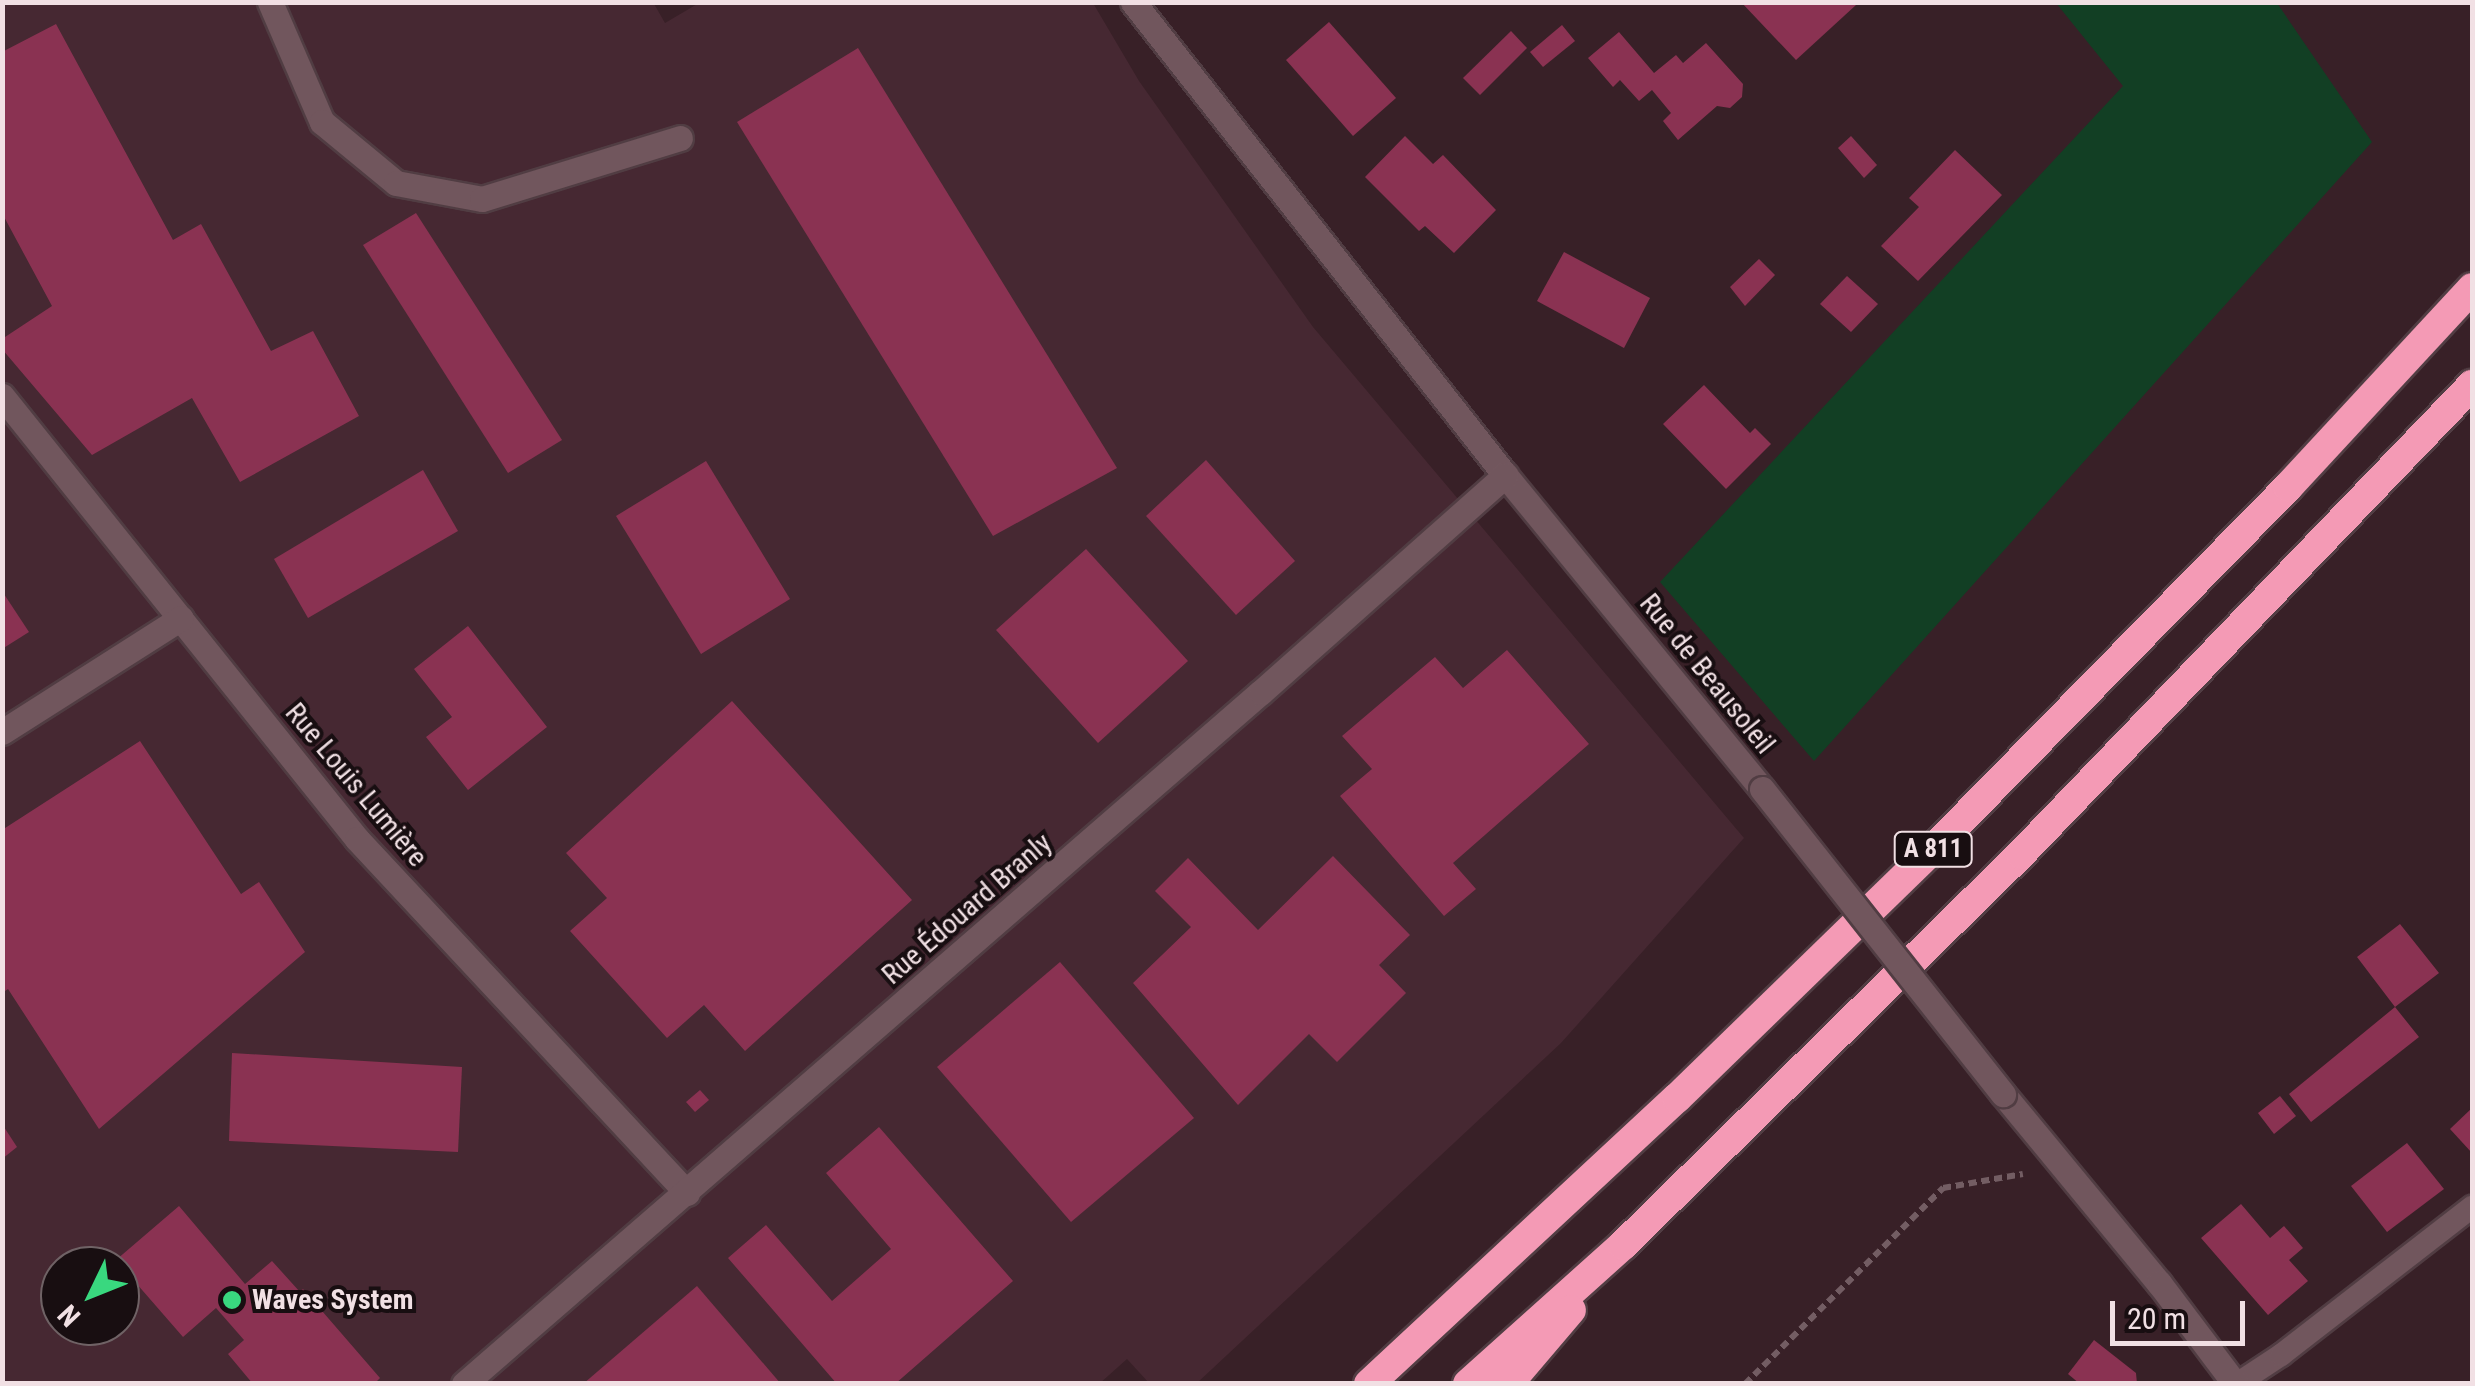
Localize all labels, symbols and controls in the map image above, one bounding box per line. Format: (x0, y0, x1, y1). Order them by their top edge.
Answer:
street label: Rue de Beausoleil (1632, 587, 1782, 761)
street label: Rue Louis Lumière (278, 697, 434, 873)
street label: Rue Édouard Branly (875, 826, 1059, 992)
road number: A 811 (1893, 829, 1973, 869)
north arrow (40, 1246, 140, 1346)
scale bar (2115, 1281, 2250, 1343)
place label: Waves System (252, 1283, 414, 1317)
marker: Waves System (221, 1289, 243, 1311)
text: N (51, 1298, 87, 1333)
text: 20 m (2127, 1301, 2186, 1336)

